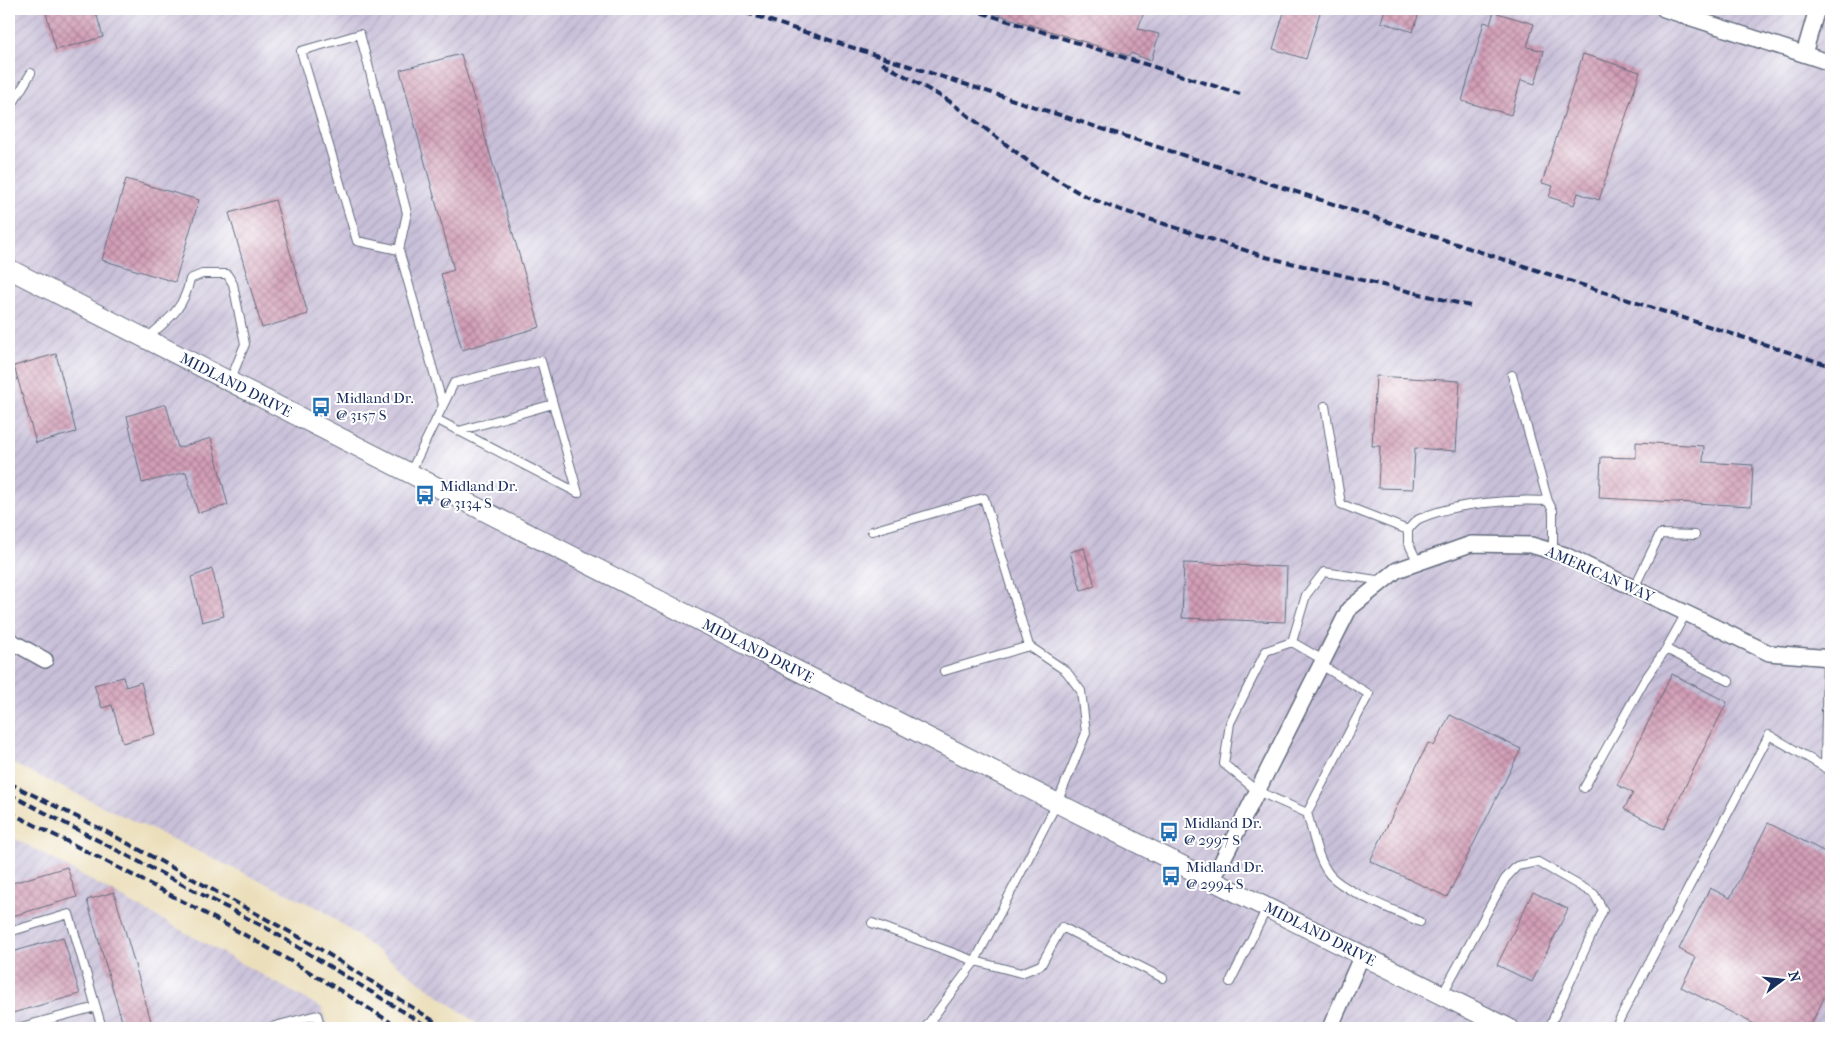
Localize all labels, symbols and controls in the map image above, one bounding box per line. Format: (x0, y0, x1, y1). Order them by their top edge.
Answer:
street label: MIDLAND DRIVE (177, 349, 295, 421)
place label: Midland Dr. @ 3157 S (336, 389, 414, 424)
bus stop icon: Midland Dr. @ 3157 S (310, 396, 332, 418)
place label: Midland Dr. @ 3134 S (440, 477, 518, 512)
bus stop icon: Midland Dr. @ 3134 S (414, 484, 436, 506)
street label: AMERICAN WAY (1542, 542, 1658, 606)
street label: MIDLAND DRIVE (699, 615, 817, 687)
place label: Midland Dr. @ 2997 S (1184, 814, 1262, 849)
bus stop icon: Midland Dr. @ 2997 S (1158, 821, 1180, 843)
place label: Midland Dr. @ 2994 S (1186, 858, 1264, 893)
bus stop icon: Midland Dr. @ 2994 S (1160, 865, 1182, 887)
street label: MIDLAND DRIVE (1261, 898, 1379, 970)
north arrow (1758, 954, 1808, 1004)
text: N (1784, 969, 1804, 984)

